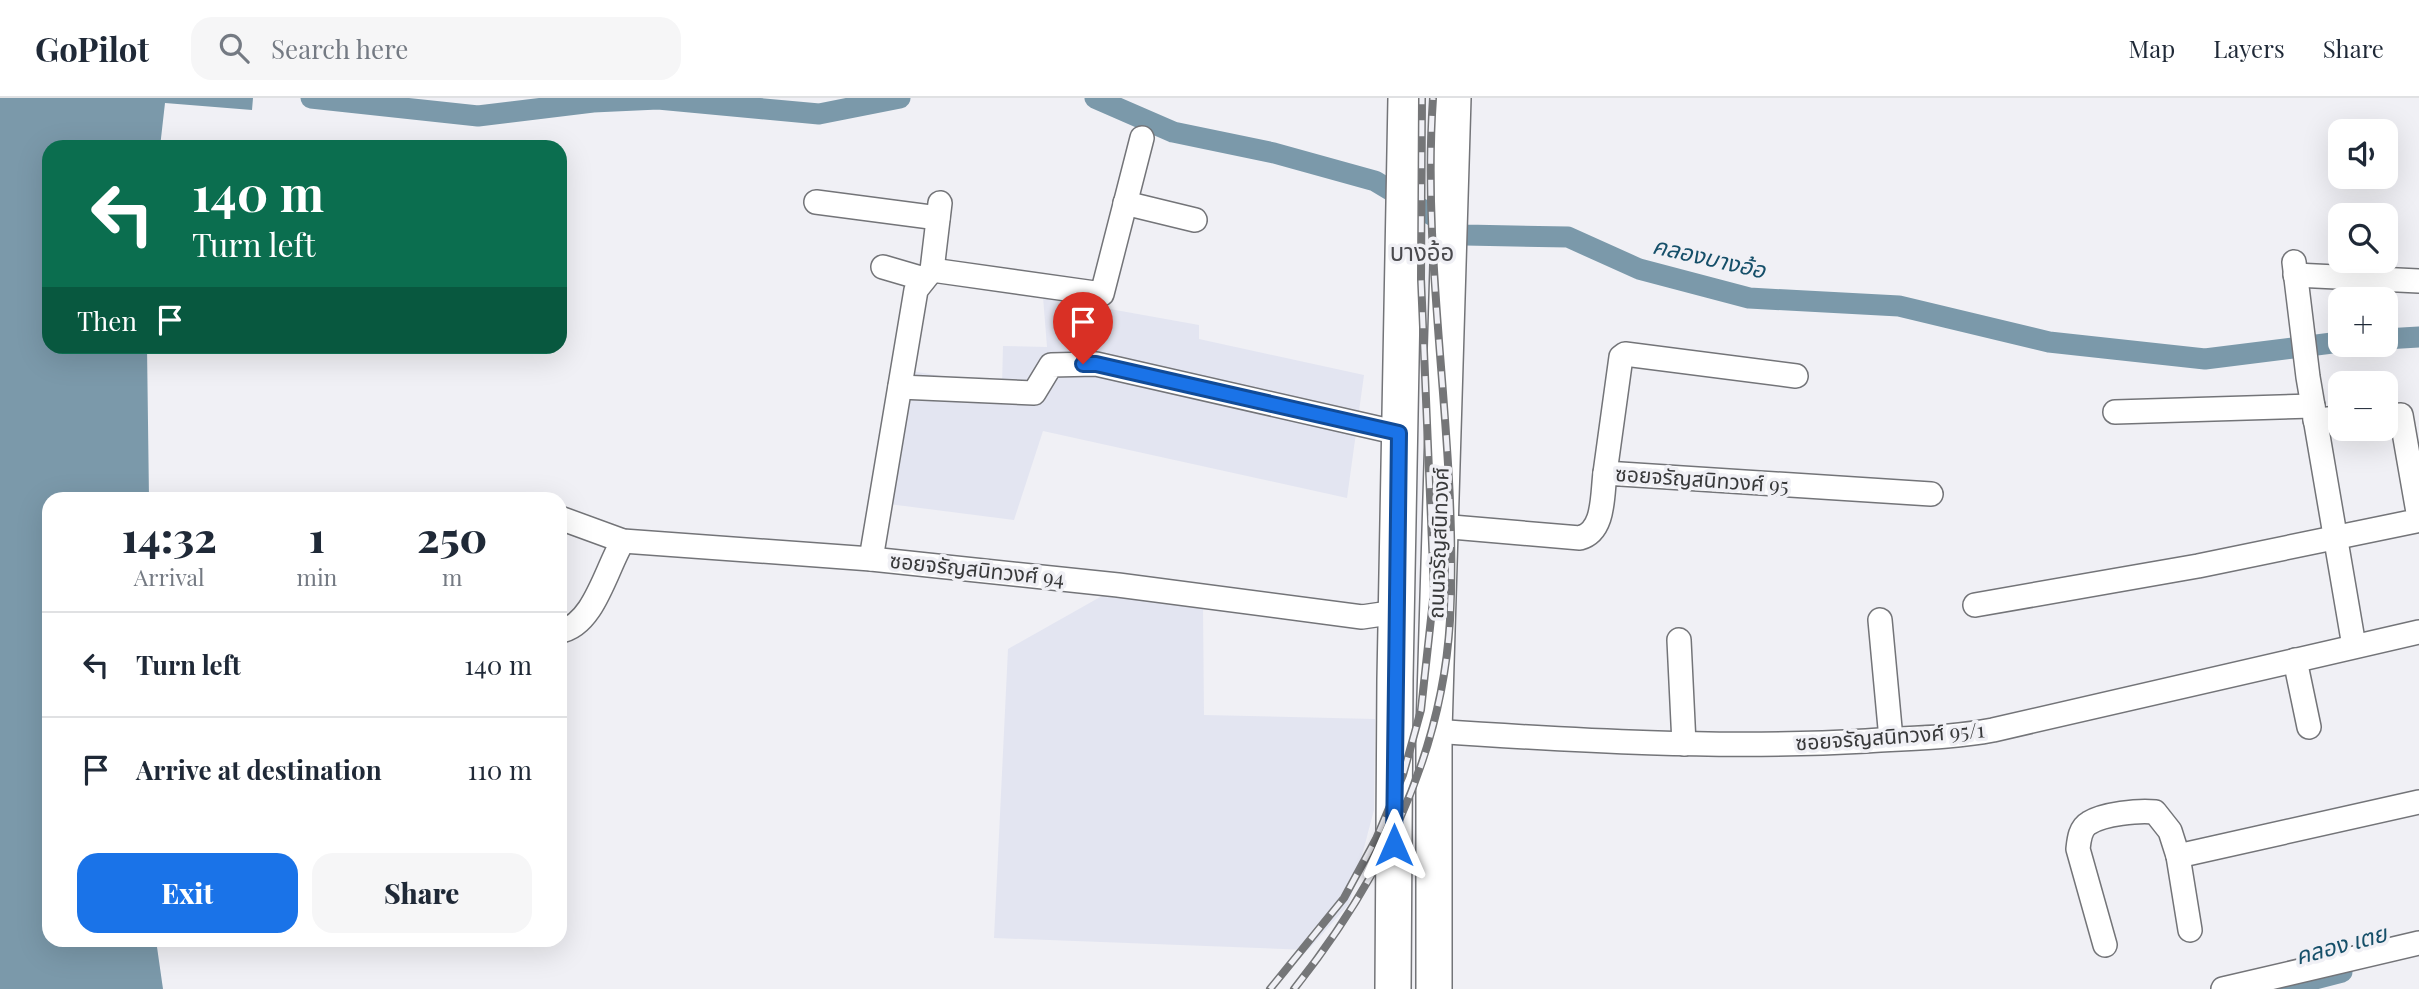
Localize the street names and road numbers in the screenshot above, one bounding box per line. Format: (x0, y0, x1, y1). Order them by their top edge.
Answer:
street label: ซอยจรัญสนิทวงศ์ 95 (1614, 458, 1790, 498)
street label: ถนนจรัญสนิทวงศ์ (1420, 467, 1454, 619)
street label: ซอยจรัญสนิทวงศ์ 94 (888, 545, 1066, 591)
street label: ซอยจรัญสนิทวงศ์ 95/1 (1794, 714, 1986, 756)

